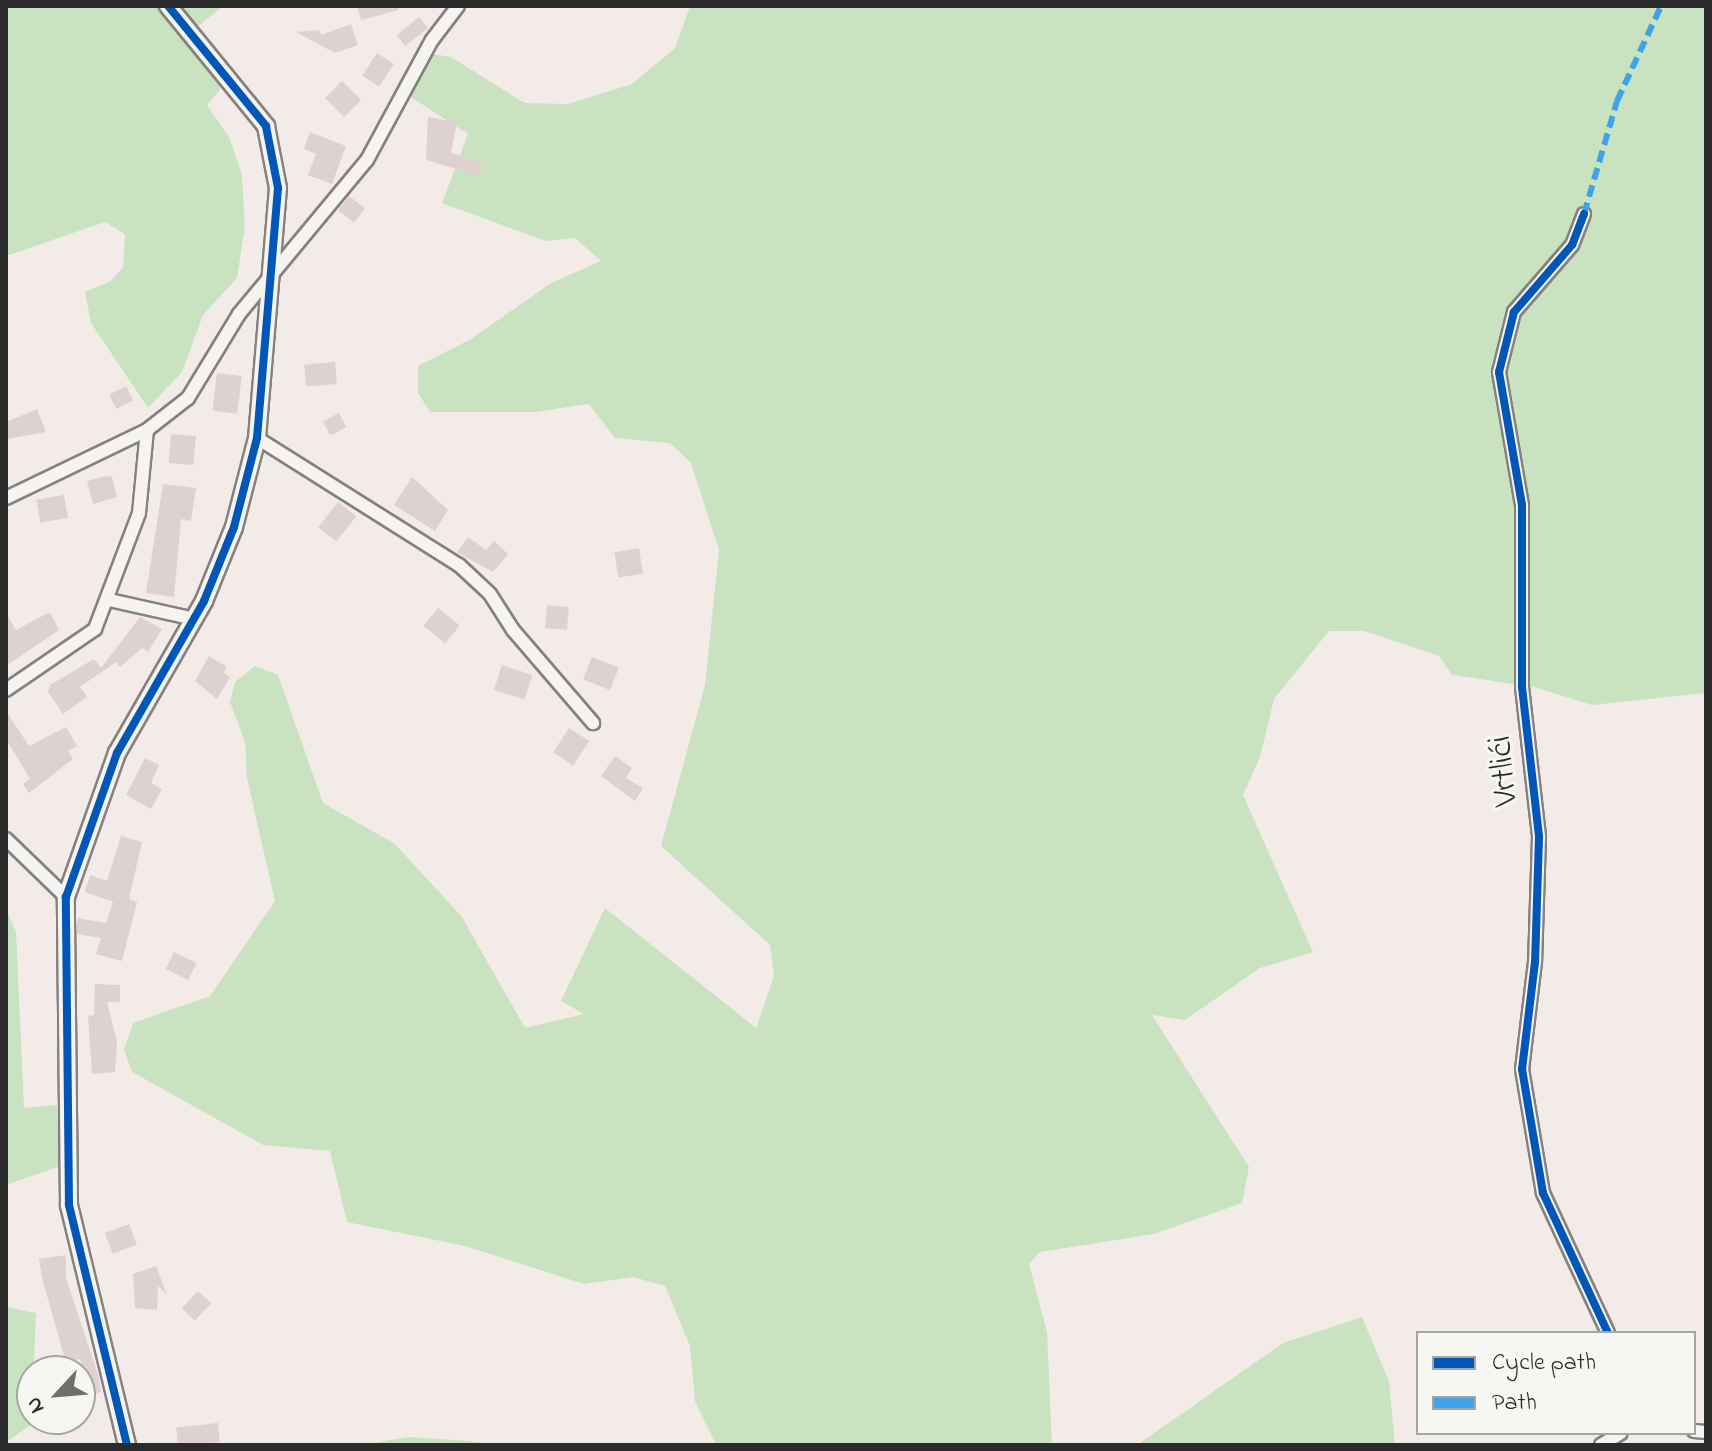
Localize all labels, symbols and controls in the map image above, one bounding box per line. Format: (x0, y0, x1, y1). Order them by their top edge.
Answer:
street label: Vrtlići (1481, 734, 1529, 808)
legend (1416, 1331, 1696, 1435)
text: Cycle path (1492, 1346, 1596, 1381)
north arrow (16, 1355, 96, 1435)
text: Path (1492, 1386, 1537, 1421)
text: N (19, 1391, 54, 1418)

